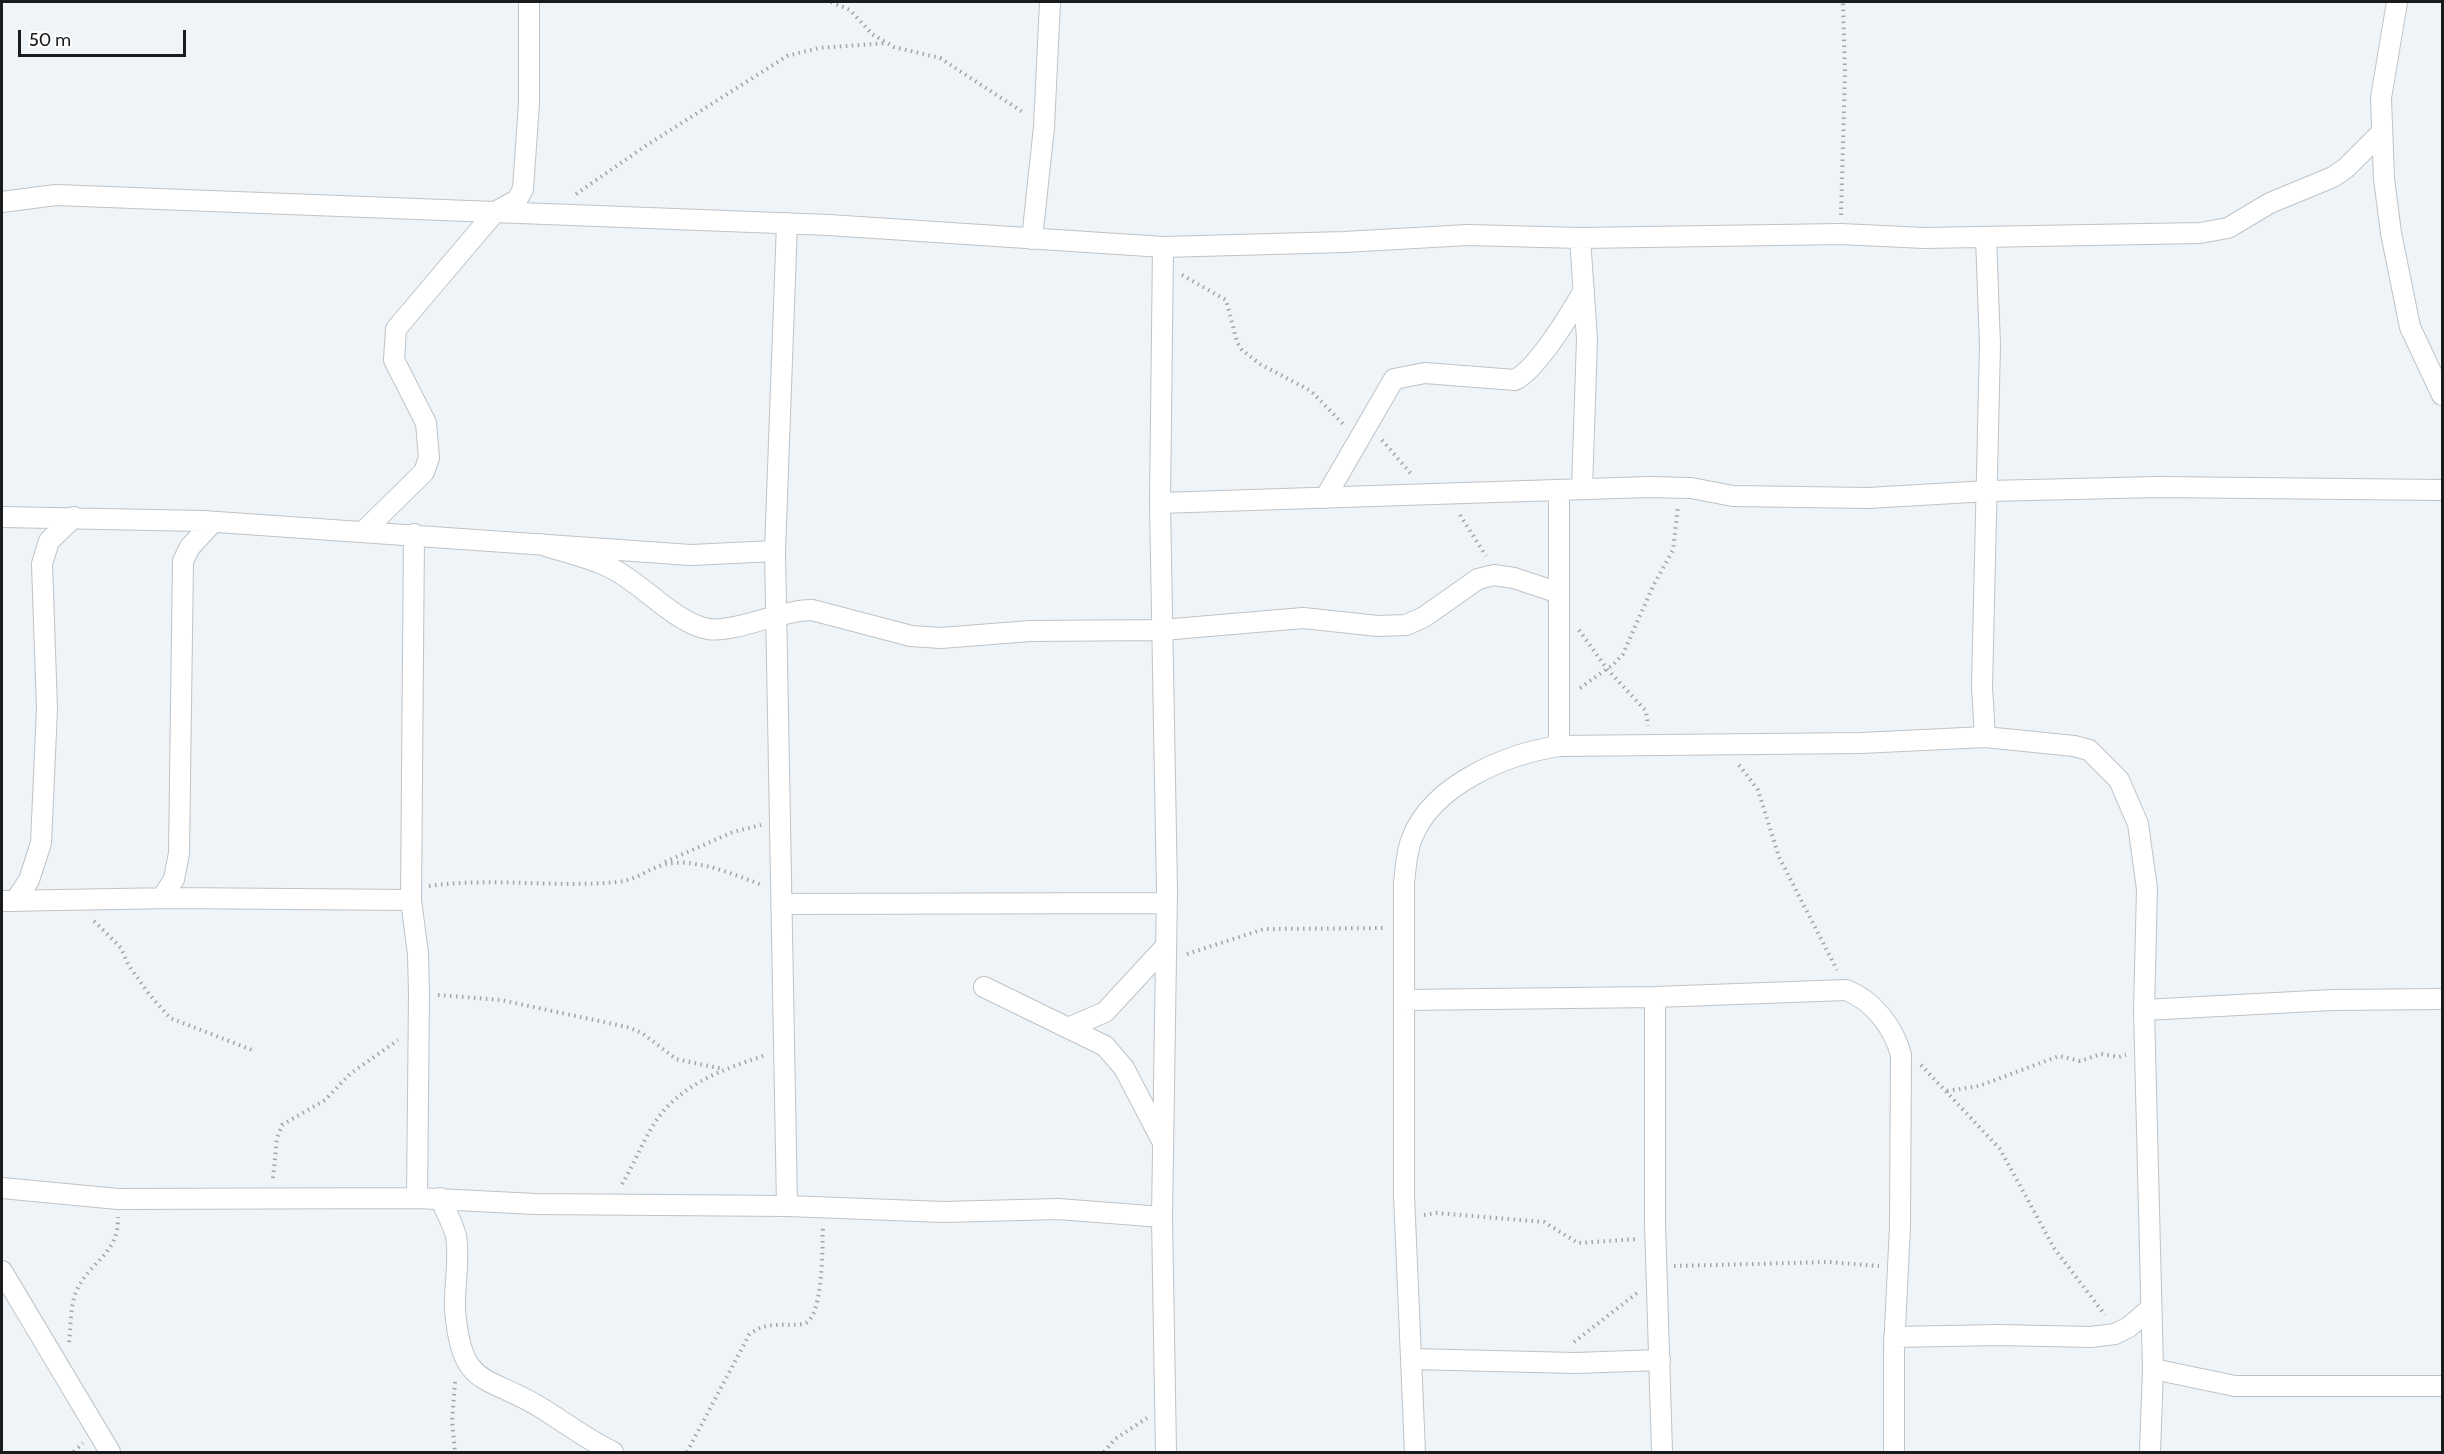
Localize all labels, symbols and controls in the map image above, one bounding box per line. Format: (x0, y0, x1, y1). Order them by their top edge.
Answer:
scale bar (21, 18, 189, 56)
text: 50 m (29, 29, 71, 51)

